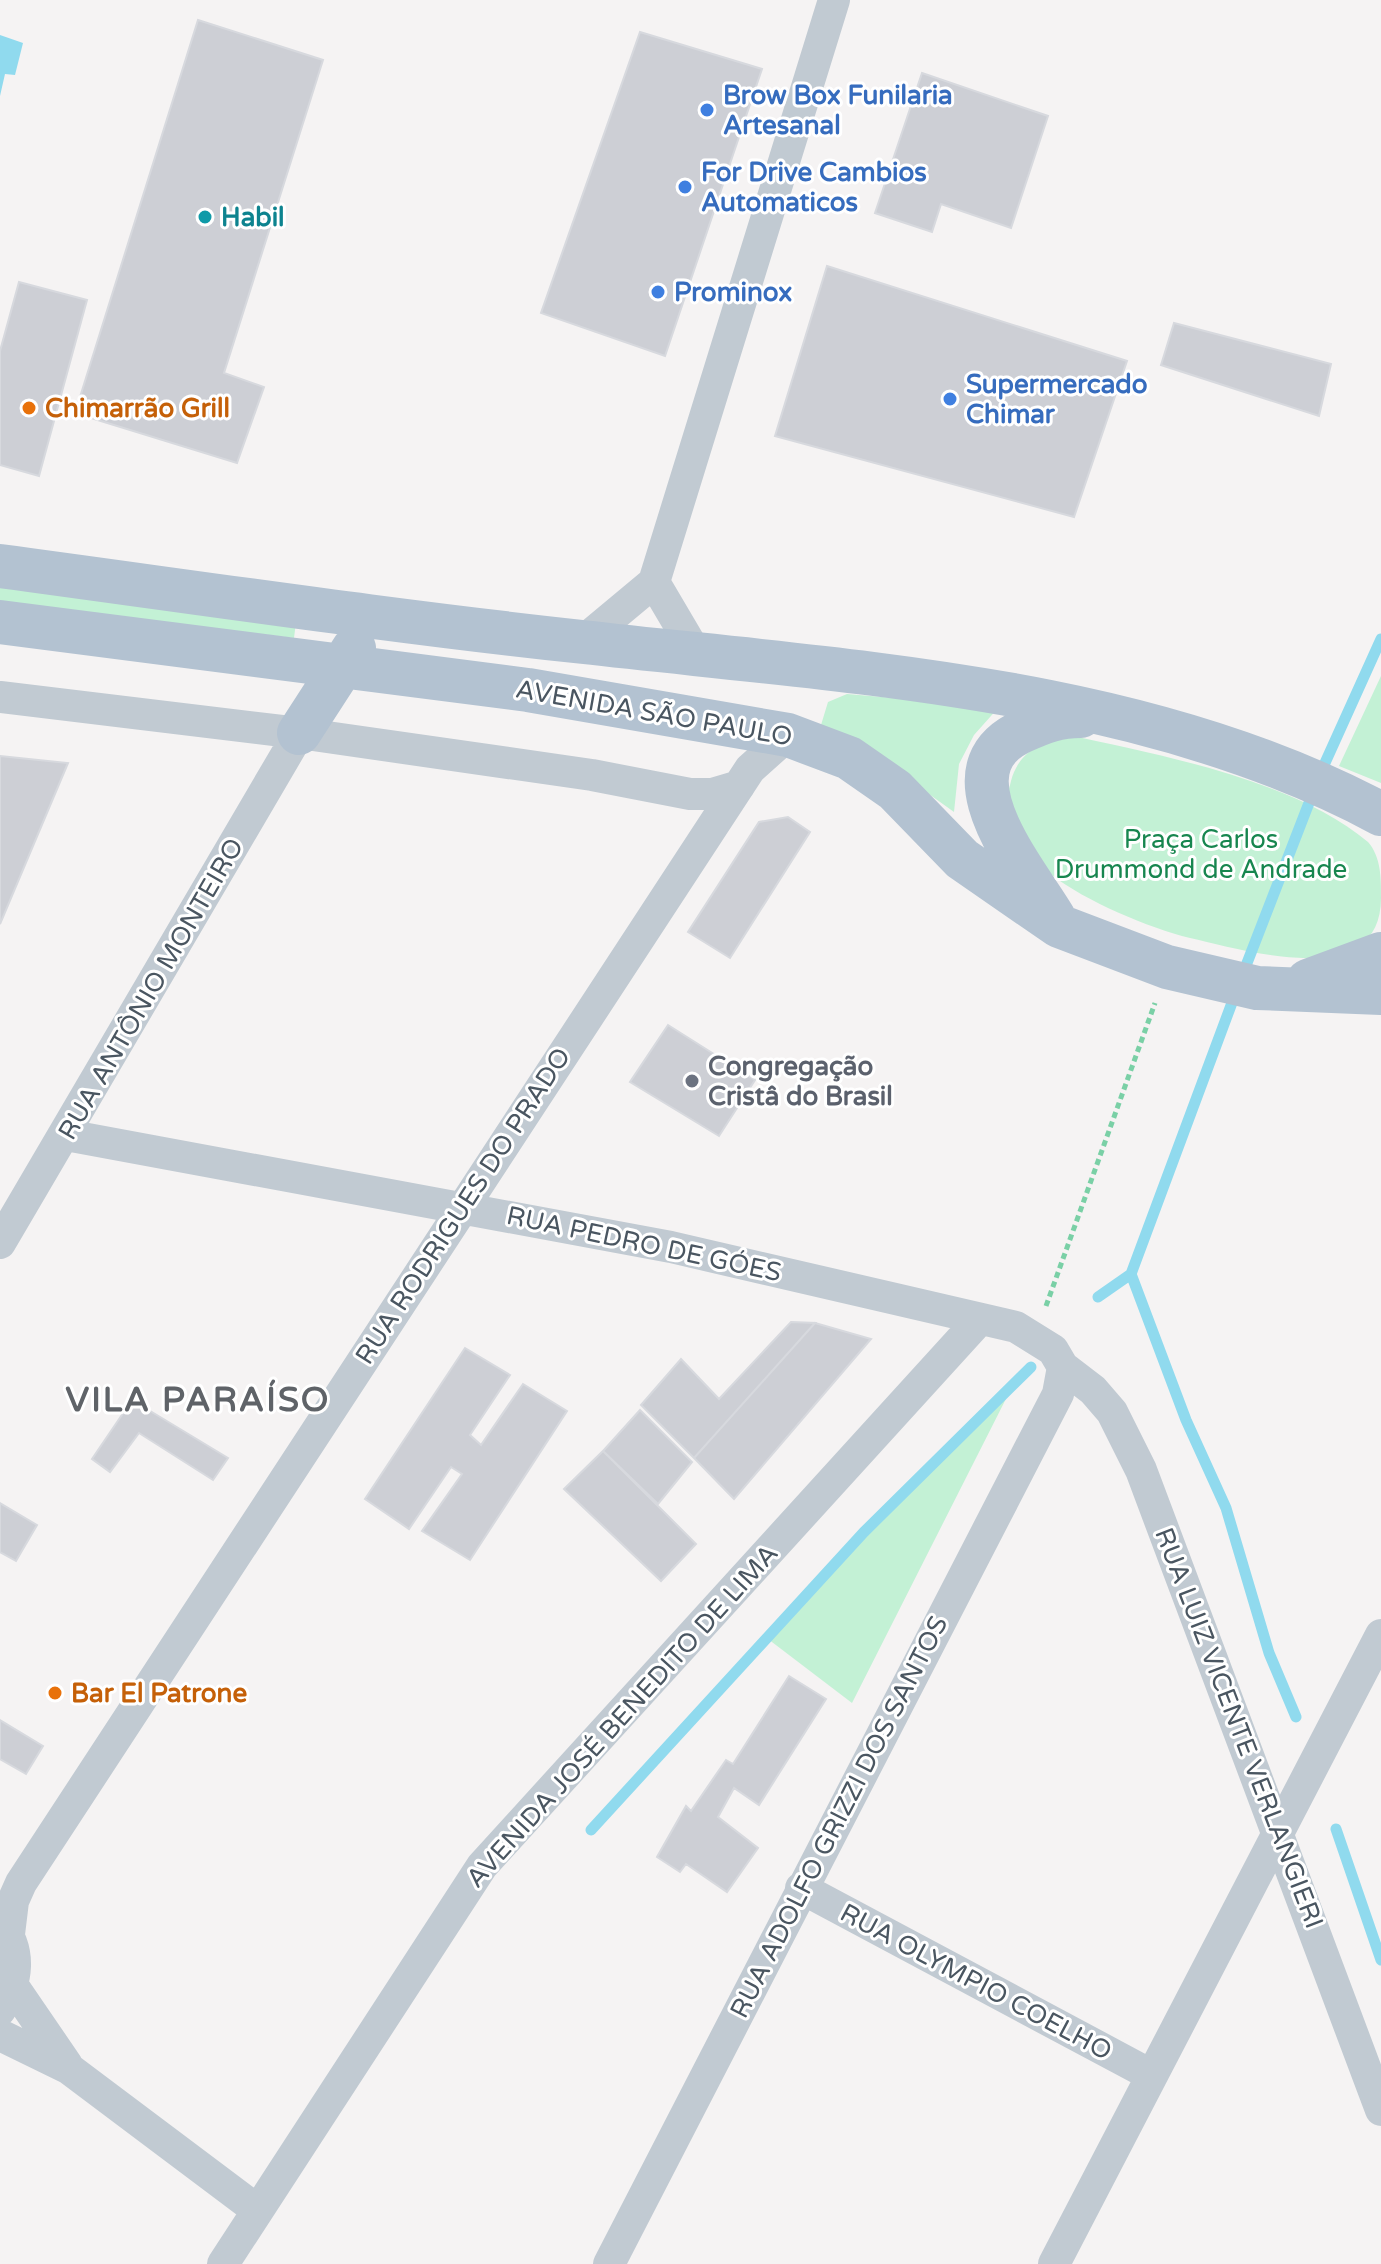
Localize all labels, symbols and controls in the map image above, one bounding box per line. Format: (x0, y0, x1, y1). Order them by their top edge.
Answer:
place label: Brow Box Funilaria Artesanal (723, 80, 953, 141)
marker: Brow Box Funilaria Artesanal (698, 101, 716, 119)
place label: For Drive Cambios Automaticos (701, 157, 927, 218)
marker: For Drive Cambios Automaticos (676, 178, 694, 196)
place label: Habil (221, 202, 285, 233)
marker: Habil (196, 208, 214, 226)
place label: Prominox (674, 277, 792, 308)
marker: Prominox (649, 283, 667, 301)
place label: Supermercado Chimar (966, 369, 1148, 430)
marker: Supermercado Chimar (941, 390, 959, 408)
place label: Chimarrão Grill (45, 393, 230, 424)
marker: Chimarrão Grill (20, 399, 38, 417)
street label: AVENIDA SÃO PAULO (513, 673, 795, 753)
park label: Praça Carlos Drummond de Andrade (1055, 824, 1347, 885)
street label: RUA ANTÔNIO MONTEIRO (52, 833, 250, 1145)
street label: RUA RODRIGUES DO PRADO (349, 1042, 577, 1370)
place label: Congregação Cristâ do Brasil (708, 1051, 893, 1112)
marker: Congregação Cristâ do Brasil (683, 1072, 701, 1090)
street label: RUA PEDRO DE GÓES (504, 1199, 784, 1288)
district label: VILA PARAÍSO (66, 1379, 330, 1421)
street label: RUA LUIZ VICENTE VERLANGIERI (1148, 1523, 1330, 1933)
street label: AVENIDA JOSÉ BENEDITO DE LIMA (460, 1538, 784, 1894)
street label: RUA ADOLFO GRIZZI DOS SANTOS (724, 1611, 954, 2023)
place label: Bar El Patrone (71, 1678, 247, 1709)
marker: Bar El Patrone (46, 1684, 64, 1702)
street label: RUA OLYMPIO COELHO (835, 1897, 1117, 2067)

